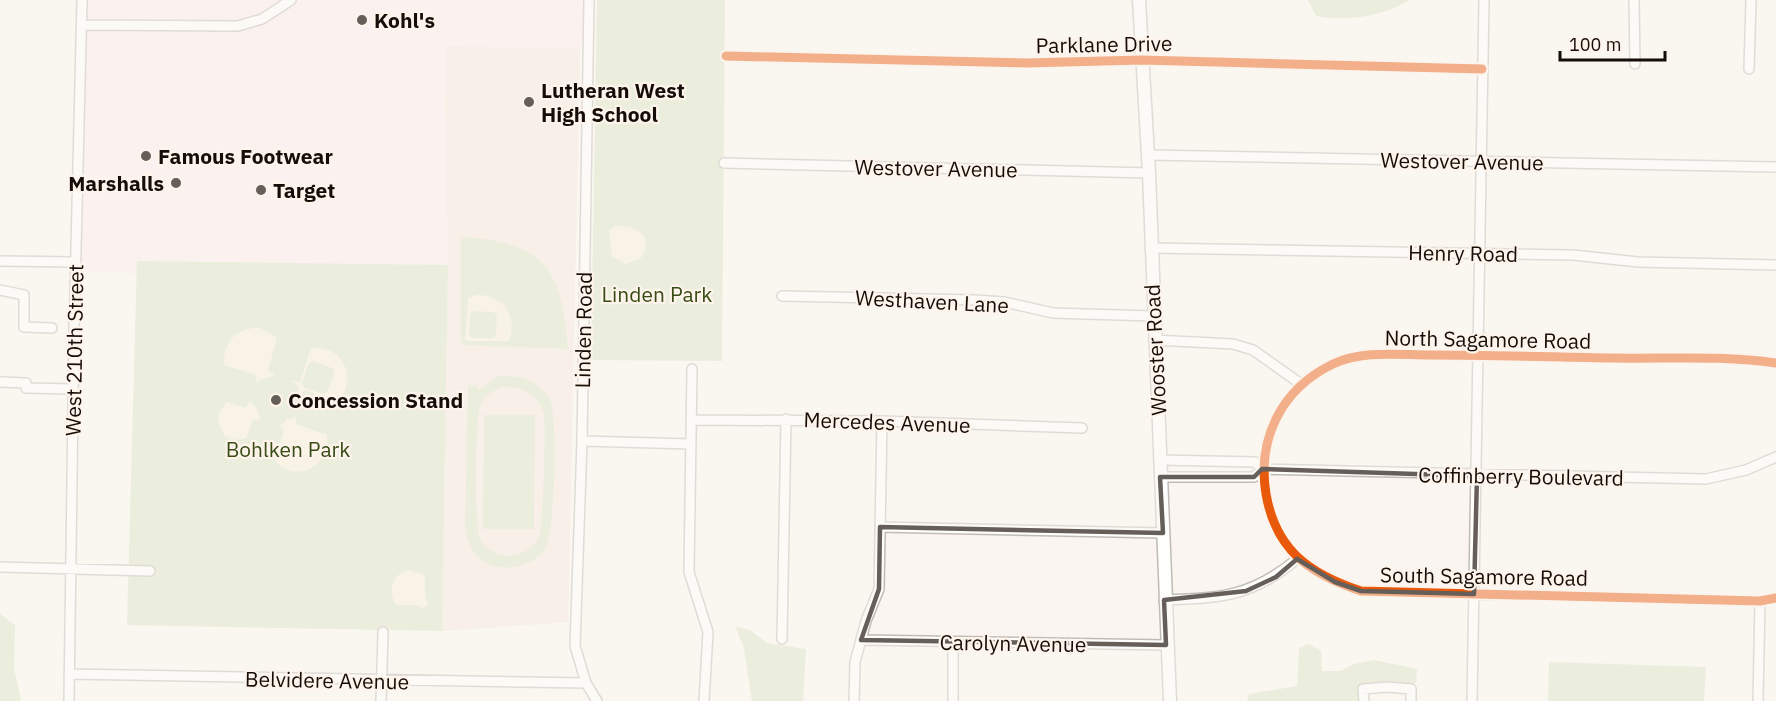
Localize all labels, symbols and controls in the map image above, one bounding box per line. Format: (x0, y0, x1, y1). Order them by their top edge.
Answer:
place label: Kohl's (374, 6, 435, 34)
marker: Kohl's (355, 13, 369, 27)
scale bar (1560, 24, 1665, 62)
street label: Parklane Drive (1035, 29, 1173, 59)
text: 100 m (1569, 33, 1621, 56)
place label: Lutheran West High School (541, 76, 685, 128)
marker: Lutheran West High School (522, 95, 536, 109)
place label: Famous Footwear (158, 142, 333, 170)
street label: Westover Avenue (1380, 146, 1544, 176)
marker: Famous Footwear (139, 149, 153, 163)
street label: Westover Avenue (854, 153, 1018, 183)
place label: Marshalls (68, 169, 164, 197)
marker: Marshalls (169, 176, 183, 190)
place label: Target (273, 176, 335, 204)
marker: Target (254, 183, 268, 197)
street label: Henry Road (1408, 238, 1518, 268)
street label: West 210th Street (59, 264, 89, 436)
street label: Linden Road (568, 271, 598, 389)
park label: Linden Park (602, 280, 712, 308)
street label: Westhaven Lane (854, 283, 1010, 319)
street label: Wooster Road (1138, 283, 1172, 417)
street label: North Sagamore Road (1384, 323, 1592, 355)
place label: Concession Stand (288, 386, 463, 414)
marker: Concession Stand (269, 393, 283, 407)
street label: Mercedes Avenue (803, 405, 971, 439)
park label: Bohlken Park (226, 435, 350, 463)
street label: Coffinberry Boulevard (1418, 460, 1624, 492)
street label: South Sagamore Road (1380, 560, 1588, 592)
street label: Carolyn Avenue (939, 628, 1087, 658)
street label: Belvidere Avenue (245, 665, 409, 695)

